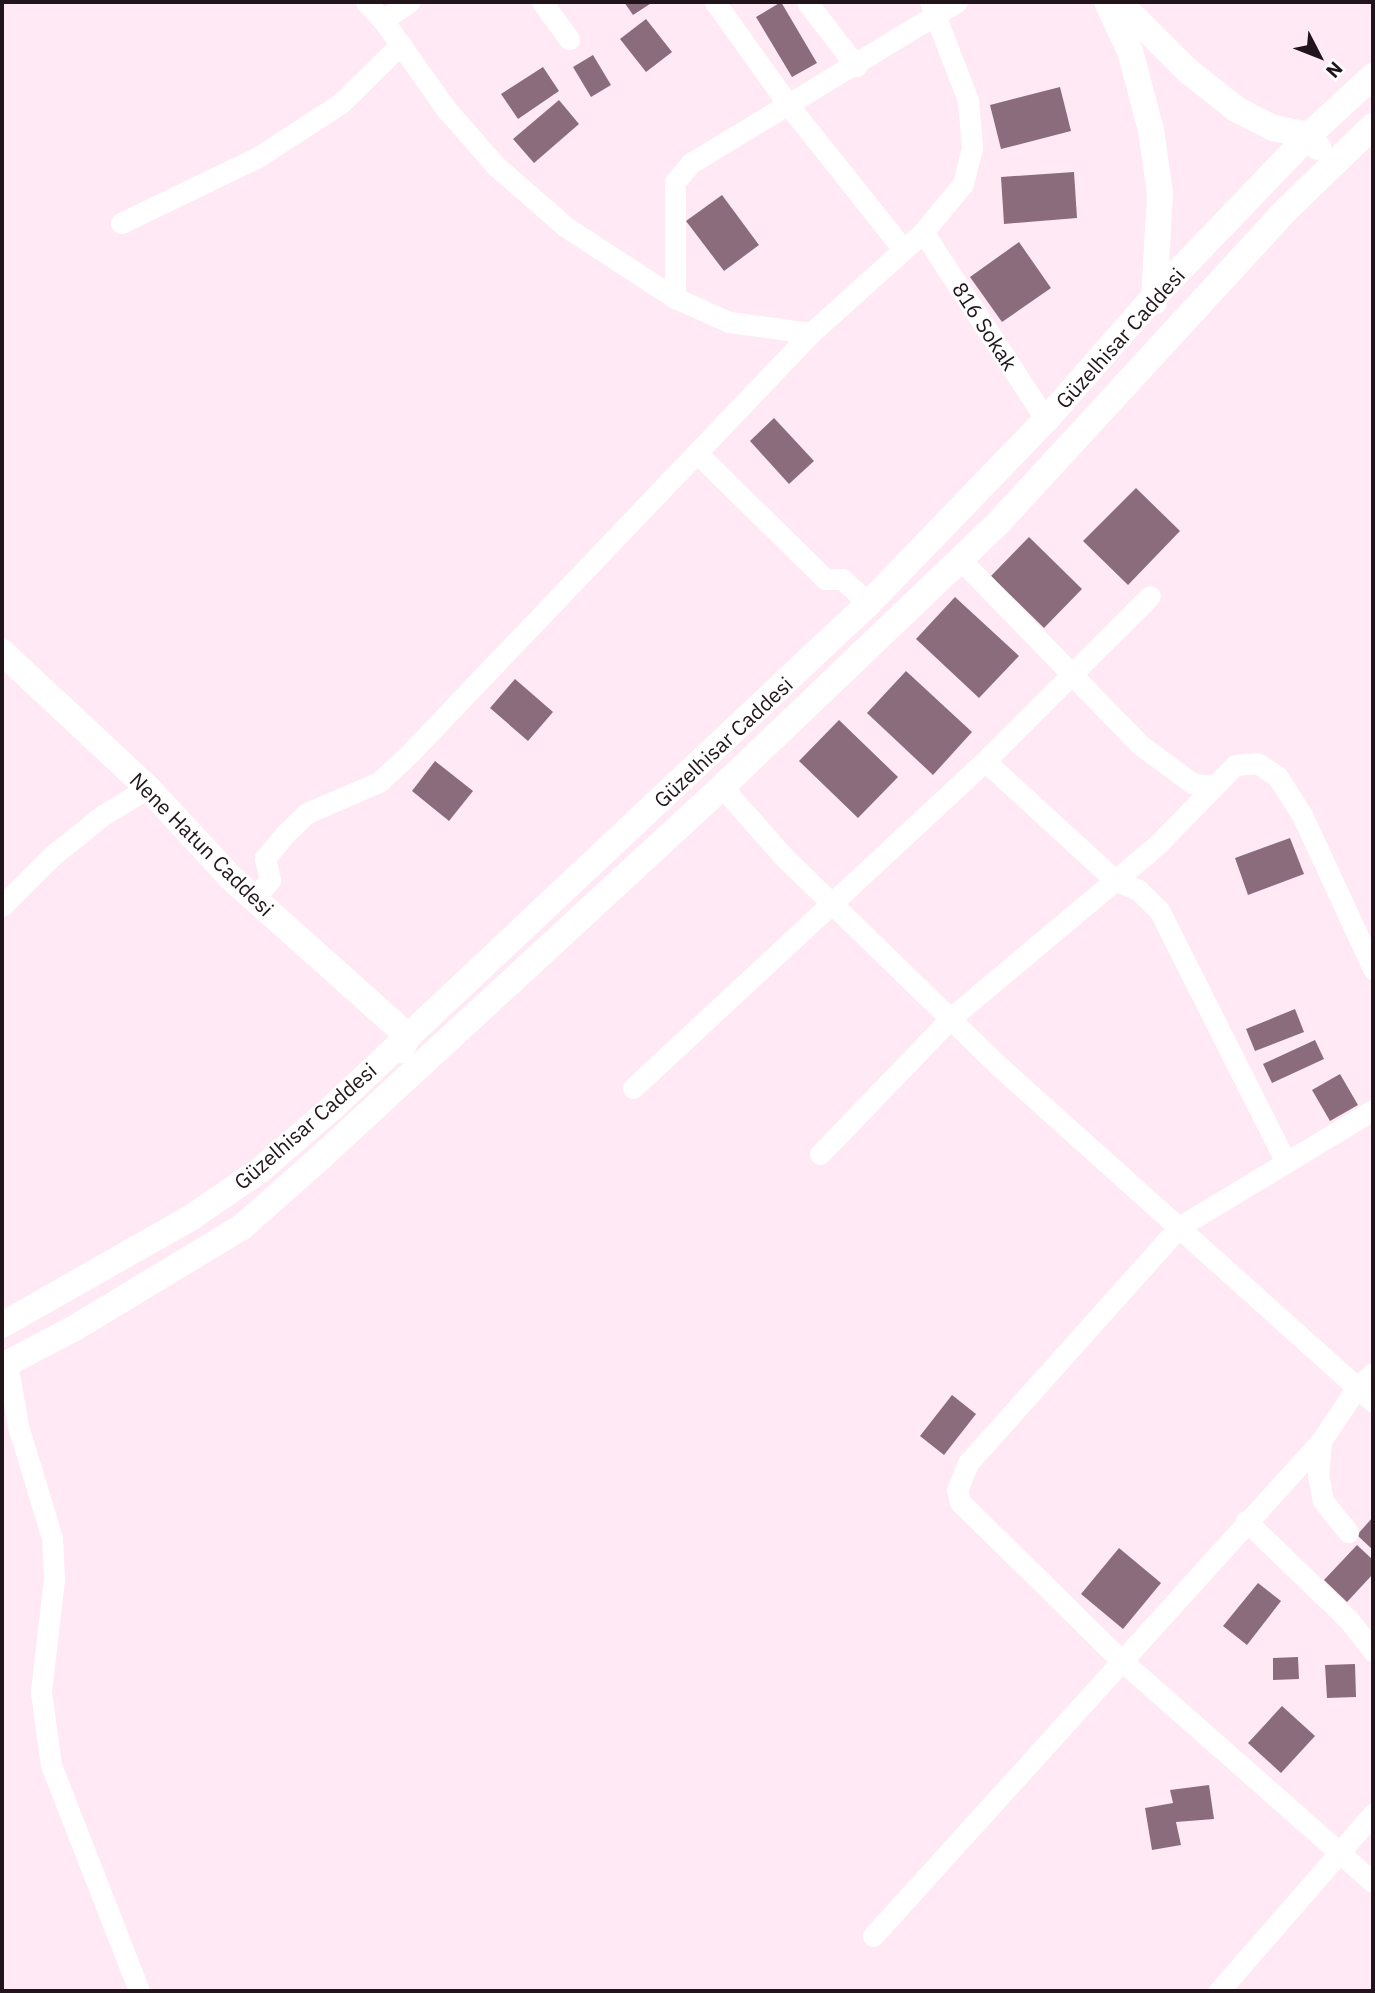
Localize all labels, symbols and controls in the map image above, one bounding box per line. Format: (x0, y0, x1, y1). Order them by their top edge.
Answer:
north arrow (1284, 21, 1354, 91)
text: N (1321, 57, 1348, 83)
street label: Güzelhisar Caddesi (1050, 263, 1190, 413)
street label: 816 Sokak (947, 277, 1023, 375)
street label: Güzelhisar Caddesi (649, 671, 797, 813)
street label: Nene Hatun Caddesi (125, 767, 279, 921)
street label: Güzelhisar Caddesi (229, 1057, 381, 1195)

